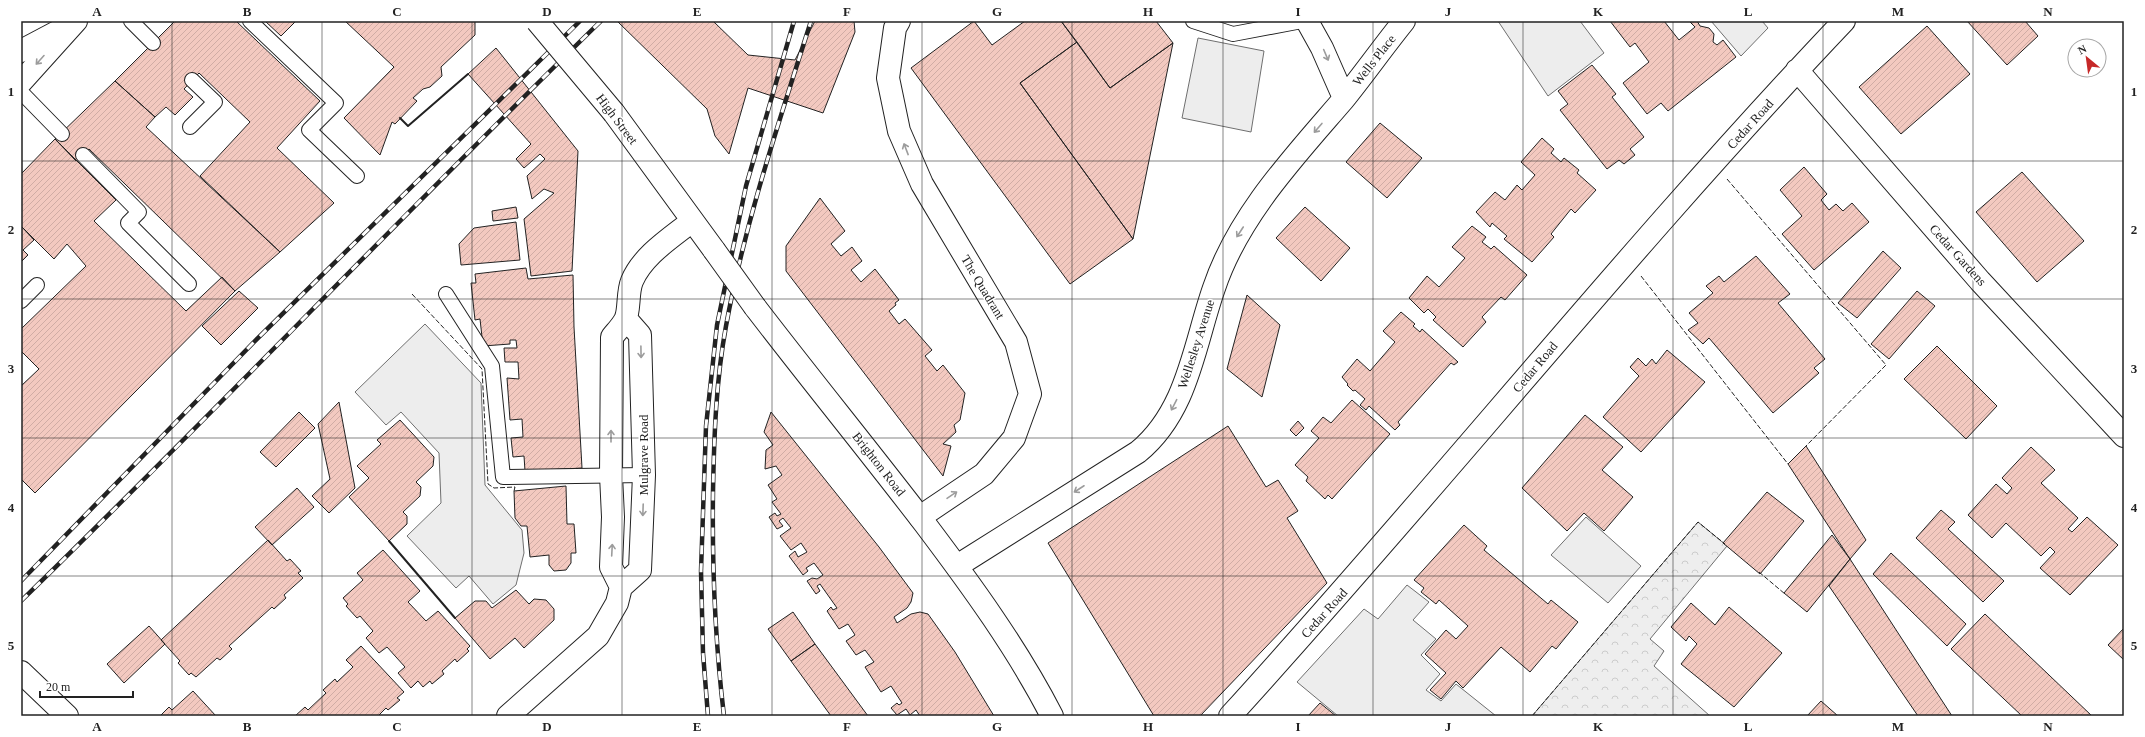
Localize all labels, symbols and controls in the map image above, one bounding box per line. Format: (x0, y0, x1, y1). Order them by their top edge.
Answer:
text: A (92, 4, 102, 19)
text: B (243, 4, 252, 19)
text: C (392, 4, 402, 19)
text: D (542, 4, 552, 19)
text: E (693, 4, 701, 19)
text: F (843, 4, 851, 19)
text: G (992, 4, 1002, 19)
text: H (1143, 4, 1153, 19)
text: I (1295, 4, 1301, 19)
text: J (1445, 4, 1452, 19)
text: K (1593, 4, 1604, 19)
text: L (1744, 4, 1753, 19)
text: M (1892, 4, 1904, 19)
text: N (2043, 4, 2053, 19)
street label: Wells Place (1349, 31, 1399, 89)
north arrow (2067, 38, 2107, 78)
text: N (2076, 42, 2089, 56)
one-way arrow (1322, 49, 1330, 61)
one-way arrow (36, 55, 45, 65)
text: 1 (8, 84, 14, 99)
text: 1 (2131, 84, 2137, 99)
street label: High Street (593, 91, 641, 148)
street label: Cedar Road (1724, 96, 1777, 152)
one-way arrow (1313, 123, 1323, 133)
one-way arrow (901, 144, 909, 156)
street label: Cedar Gardens (1926, 221, 1990, 289)
text: 2 (8, 222, 14, 237)
text: 2 (2131, 222, 2137, 237)
one-way arrow (1236, 226, 1244, 237)
street label: The Quadrant (958, 252, 1008, 322)
street label: Wellesley Avenue (1175, 297, 1218, 391)
street label: Cedar Road (1509, 338, 1561, 395)
one-way arrow (637, 345, 645, 358)
text: 3 (8, 361, 15, 376)
text: 3 (2131, 361, 2138, 376)
one-way arrow (1170, 398, 1177, 410)
street label: Mulgrave Road (636, 414, 651, 496)
street label: Brighton Road (849, 429, 909, 499)
one-way arrow (607, 430, 615, 443)
one-way arrow (1074, 485, 1085, 493)
one-way arrow (946, 491, 958, 499)
text: 4 (8, 500, 15, 515)
text: 4 (2131, 500, 2138, 515)
one-way arrow (639, 503, 646, 516)
one-way arrow (608, 544, 615, 557)
street label: Cedar Road (1298, 585, 1351, 641)
text: 5 (8, 638, 15, 653)
text: 5 (2131, 638, 2138, 653)
scale bar (40, 673, 133, 699)
text: 20 m (46, 680, 71, 694)
text: A (92, 719, 102, 734)
text: B (243, 719, 252, 734)
text: C (392, 719, 402, 734)
text: D (542, 719, 552, 734)
text: E (693, 719, 701, 734)
text: F (843, 719, 851, 734)
text: G (992, 719, 1002, 734)
text: H (1143, 719, 1153, 734)
text: I (1295, 719, 1301, 734)
text: J (1445, 719, 1452, 734)
text: K (1593, 719, 1604, 734)
text: L (1744, 719, 1753, 734)
text: M (1892, 719, 1904, 734)
text: N (2043, 719, 2053, 734)

